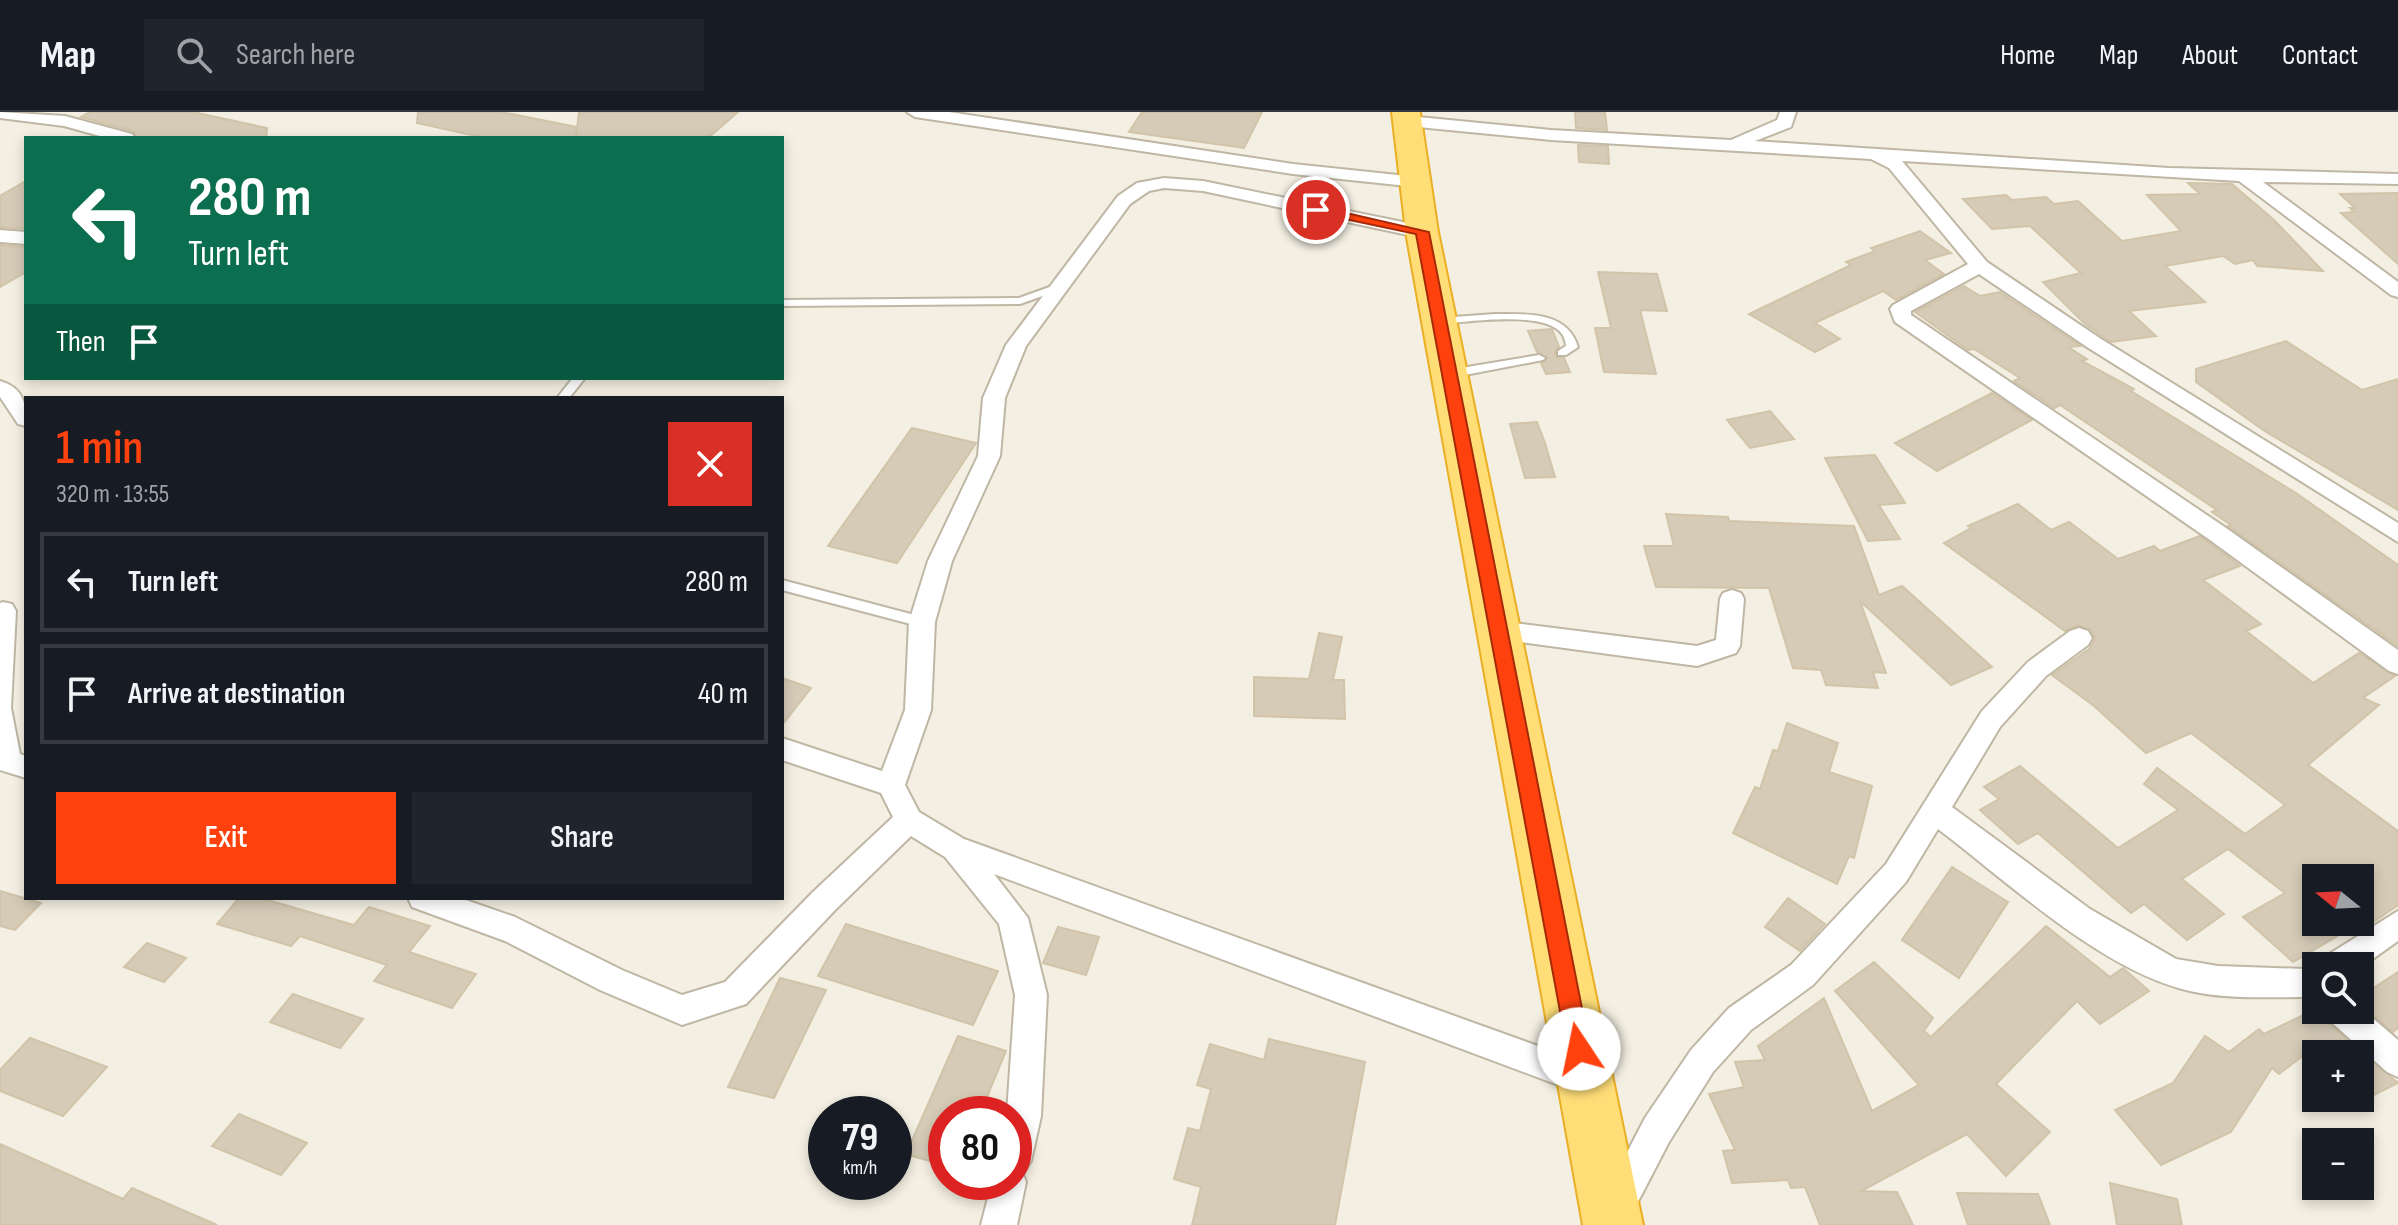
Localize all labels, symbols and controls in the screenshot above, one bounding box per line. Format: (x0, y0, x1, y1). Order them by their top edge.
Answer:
search box (144, 19, 704, 91)
text: Map (40, 33, 96, 78)
icon: search (172, 33, 216, 77)
text: Search here (236, 37, 355, 73)
text: Home (2000, 39, 2055, 72)
text: Map (2099, 39, 2138, 72)
text: About (2182, 39, 2238, 72)
text: Contact (2282, 39, 2358, 72)
text: 280 m (188, 165, 311, 232)
icon: left (56, 168, 160, 272)
pin (1282, 176, 1350, 244)
icon: arrive (1294, 188, 1338, 232)
text: Turn left (188, 233, 289, 276)
icon: arrive (122, 320, 166, 364)
text: Then (56, 324, 106, 360)
text: 1 min (56, 420, 143, 477)
button: close (668, 422, 752, 506)
text: 320 m · 13:55 (56, 479, 169, 510)
icon: left (60, 560, 104, 604)
text: Turn left (128, 564, 218, 600)
text: 280 m (685, 564, 748, 600)
icon: arrive (60, 672, 104, 716)
text: Arrive at destination (128, 676, 345, 712)
text: 40 m (698, 676, 748, 712)
button: Exit (56, 792, 396, 884)
button: Share (412, 792, 752, 884)
north arrow (2302, 864, 2374, 936)
map controls (2302, 864, 2374, 1200)
button: search (2302, 952, 2374, 1024)
position arrow (1537, 1007, 1621, 1091)
button: + (2302, 1040, 2374, 1112)
speed limit sign: 80 (928, 1096, 1032, 1200)
text: 79 (842, 1114, 878, 1162)
button: − (2302, 1128, 2374, 1200)
text: km/h (843, 1156, 877, 1180)

